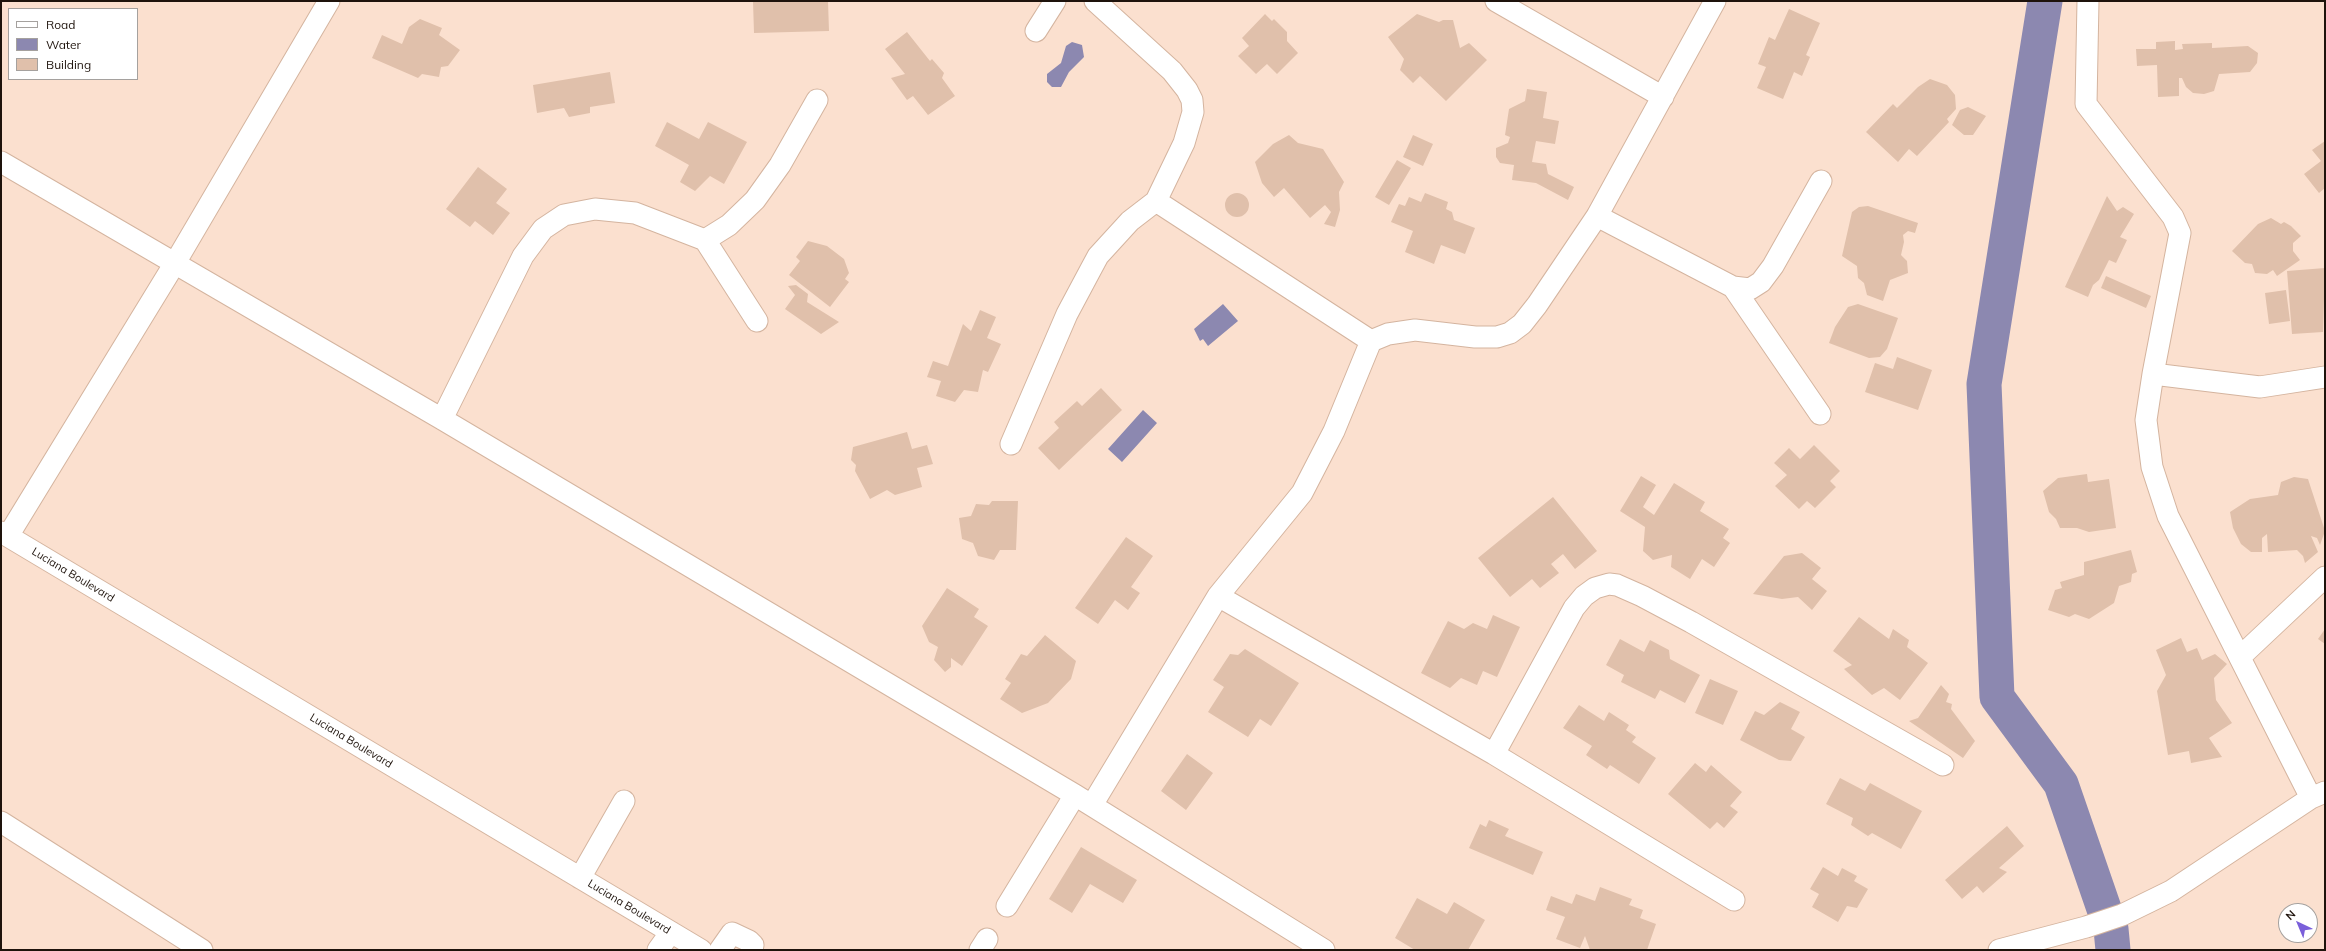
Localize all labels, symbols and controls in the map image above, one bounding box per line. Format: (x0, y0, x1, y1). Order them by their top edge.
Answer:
legend (8, 8, 138, 80)
text: Road (46, 17, 75, 32)
text: Water (46, 37, 81, 52)
text: Building (46, 57, 91, 72)
street label: Luciana Boulevard (29, 545, 117, 605)
street label: Luciana Boulevard (307, 711, 395, 771)
street label: Luciana Boulevard (585, 877, 673, 937)
north arrow (2278, 903, 2318, 943)
text: N (2283, 907, 2298, 923)

